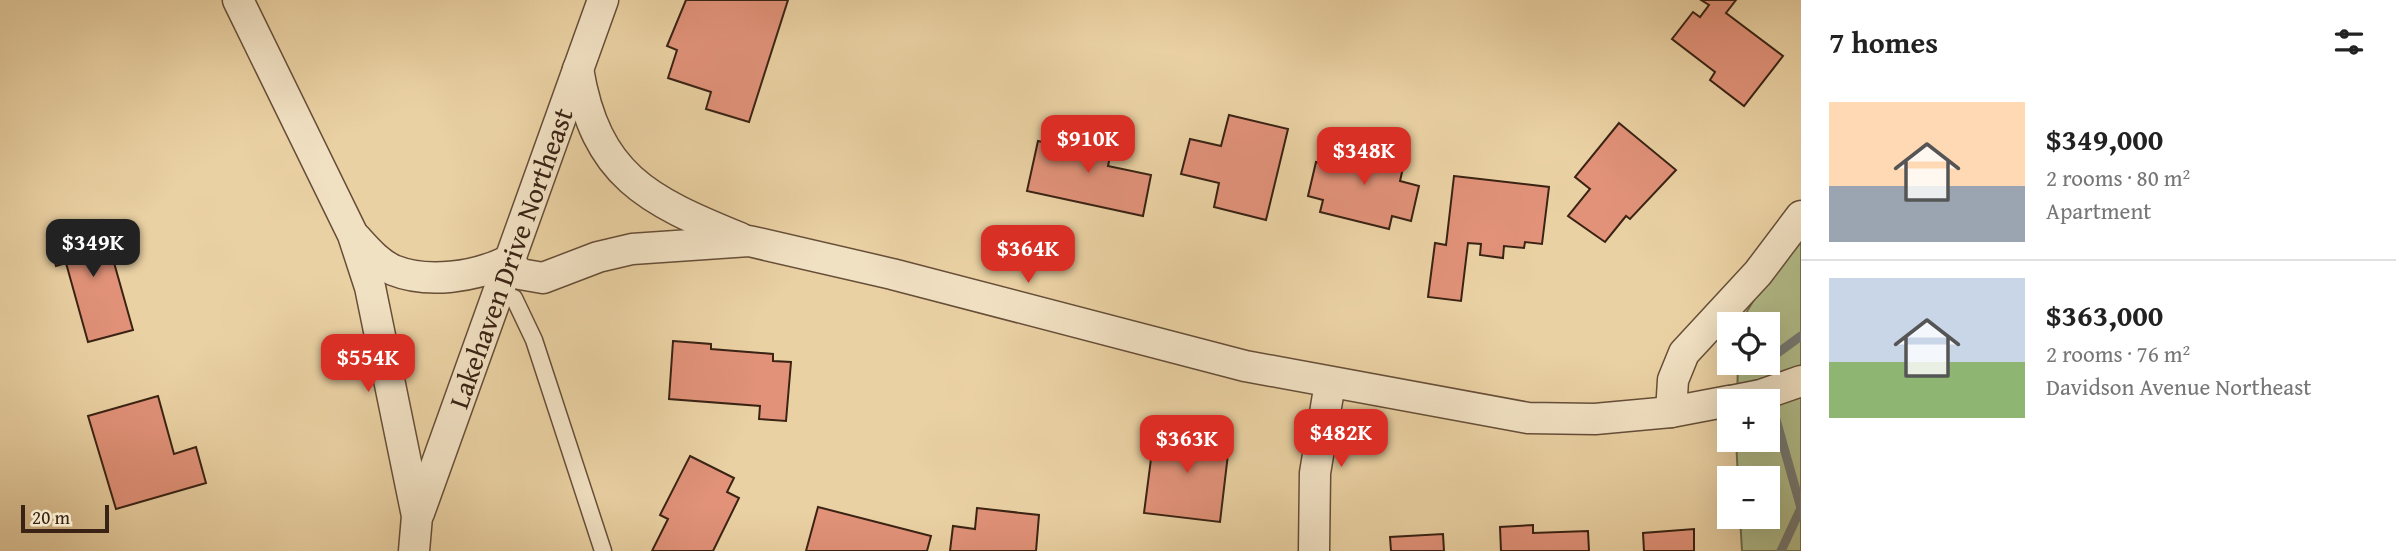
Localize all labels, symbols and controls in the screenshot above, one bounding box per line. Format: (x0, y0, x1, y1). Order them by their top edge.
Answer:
text: 7 homes (1829, 20, 1938, 64)
icon: filters (2330, 23, 2368, 61)
street label: Lakehaven Drive Northeast (437, 102, 583, 414)
pin: $910K (1039, 116, 1137, 175)
text: $349,000 (2046, 117, 2163, 161)
text: $910K (1057, 121, 1119, 154)
pin: $348K (1315, 128, 1413, 187)
icon: home (1885, 130, 1969, 214)
text: $348K (1333, 133, 1395, 166)
text: 2 rooms · 80 m² (2046, 161, 2190, 194)
text: Apartment (2046, 194, 2151, 227)
pin: $349K (44, 219, 142, 279)
text: $349K (62, 225, 124, 258)
pin: $364K (979, 226, 1077, 285)
text: $364K (997, 231, 1059, 264)
text: $363,000 (2046, 293, 2163, 337)
icon: home (1885, 306, 1969, 390)
map controls (1717, 312, 1780, 529)
button: locate (1717, 312, 1780, 375)
pin: $554K (319, 334, 417, 394)
text: 2 rooms · 76 m² (2046, 337, 2190, 370)
text: $554K (337, 340, 399, 373)
text: Davidson Avenue Northeast (2046, 370, 2311, 403)
button: + (1717, 389, 1780, 452)
pin: $482K (1292, 410, 1390, 469)
text: $482K (1310, 415, 1372, 448)
pin: $363K (1138, 416, 1236, 475)
text: $363K (1156, 421, 1218, 454)
button: − (1717, 466, 1780, 529)
scale bar (21, 502, 108, 534)
text: 20 m (32, 503, 70, 531)

